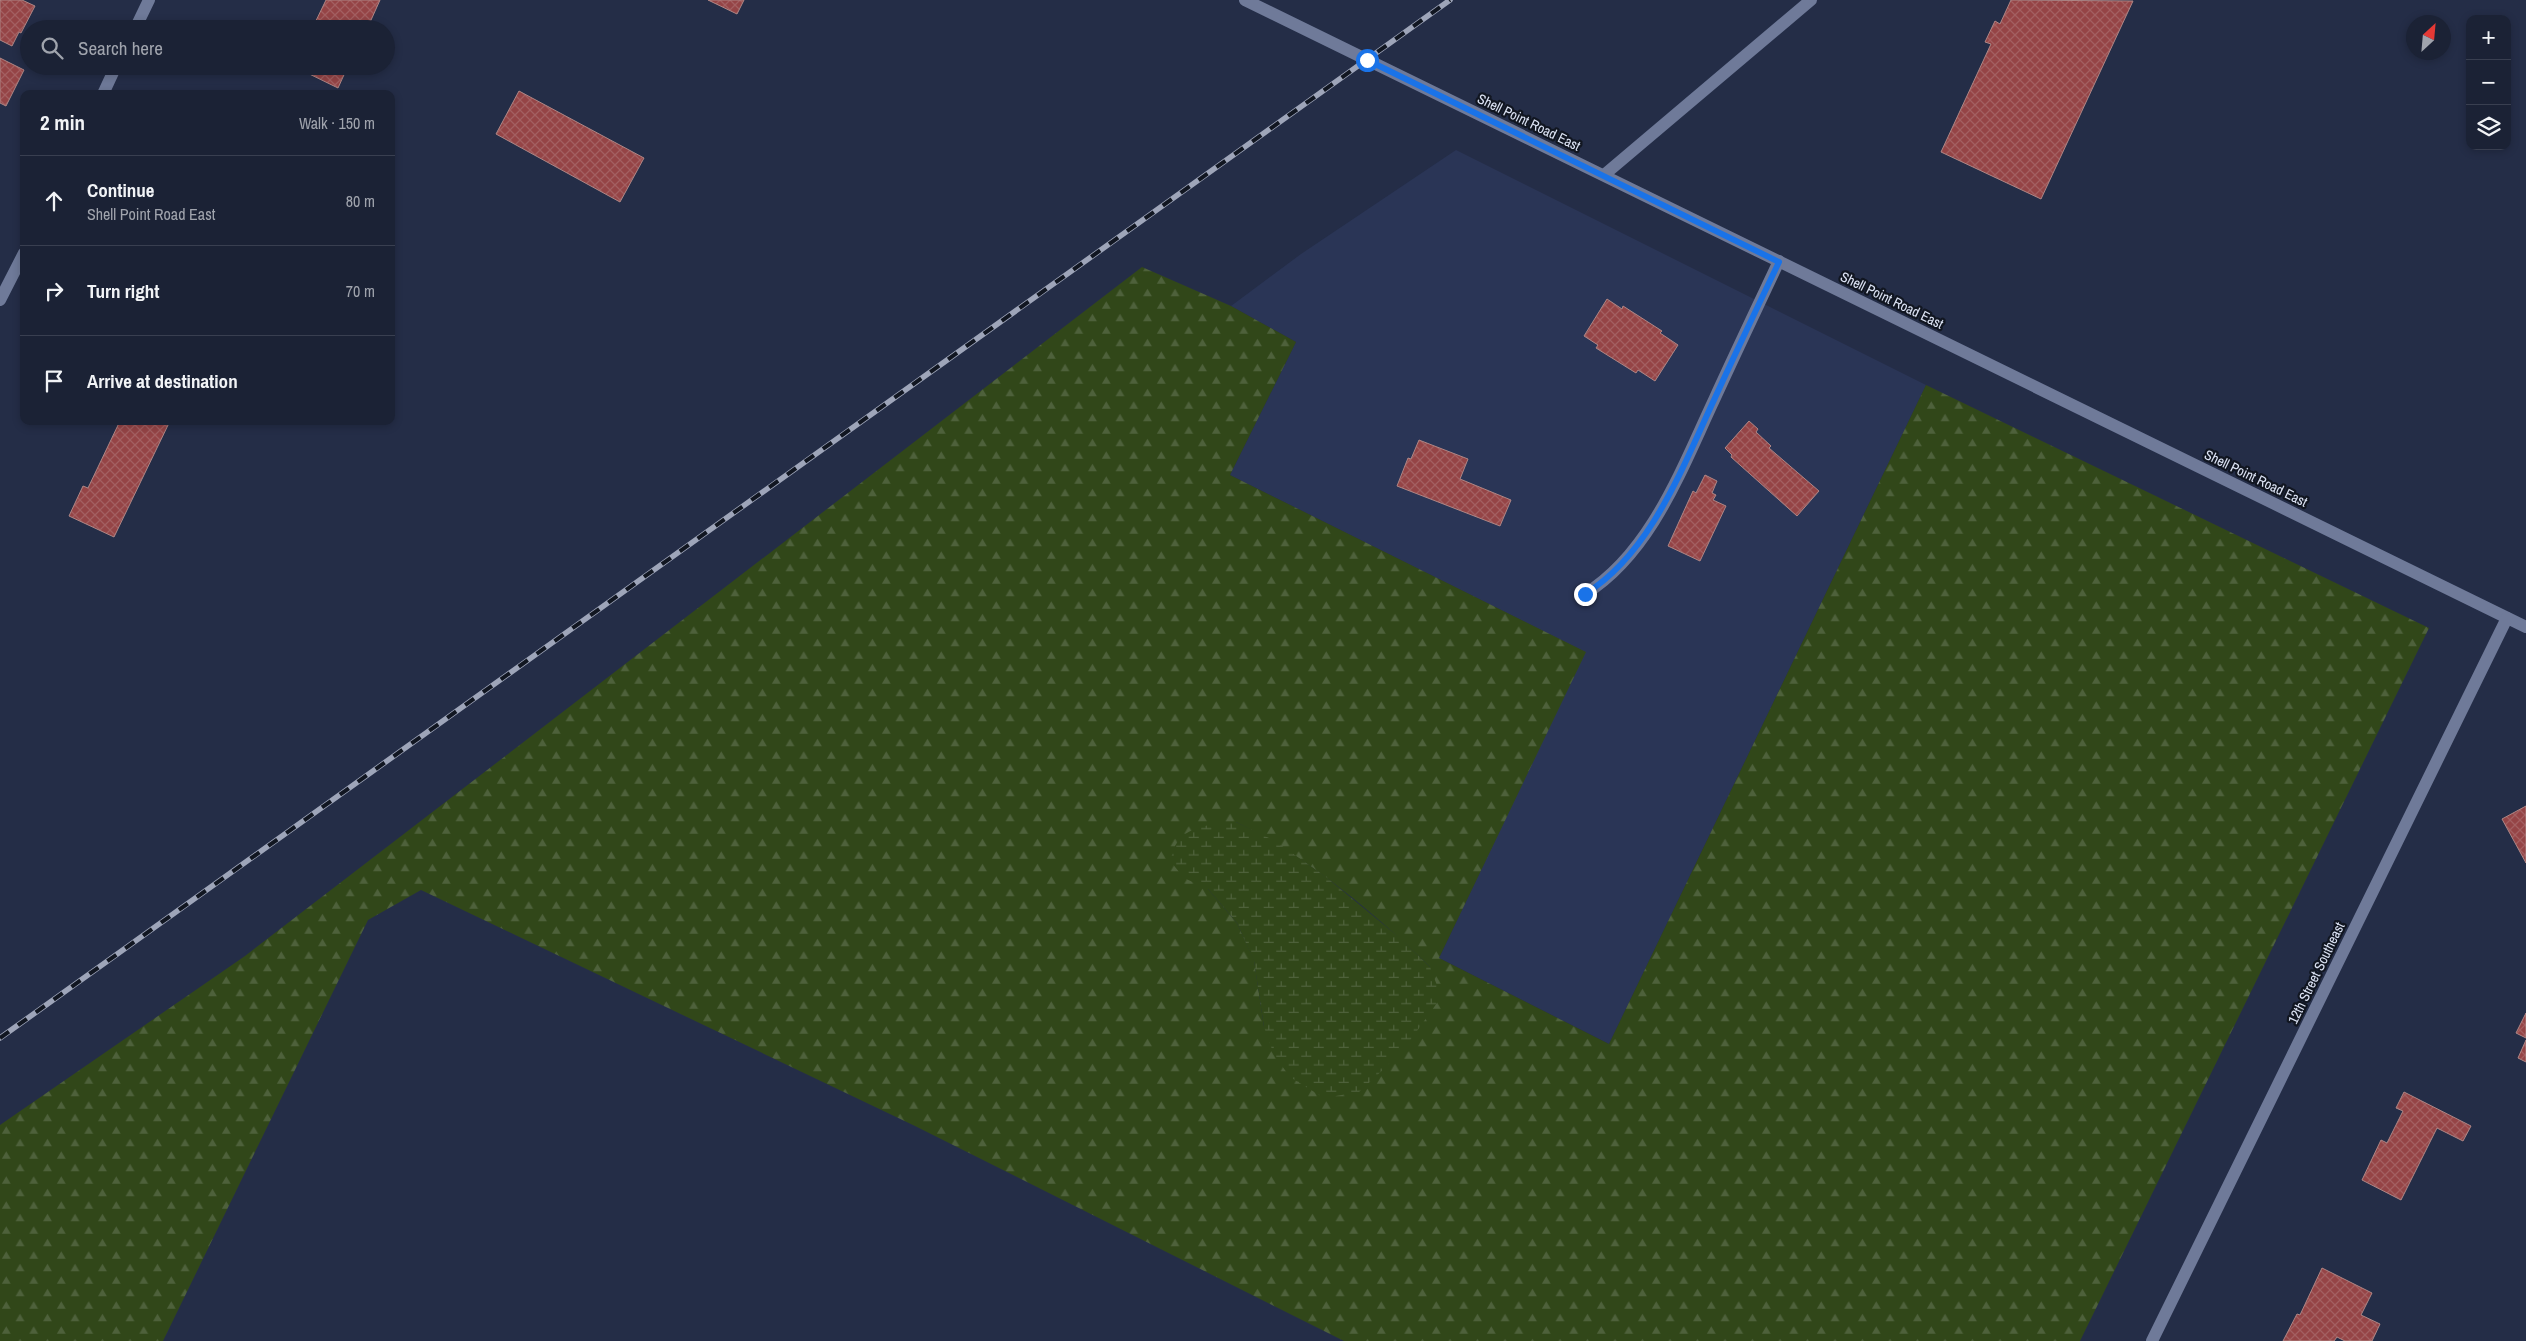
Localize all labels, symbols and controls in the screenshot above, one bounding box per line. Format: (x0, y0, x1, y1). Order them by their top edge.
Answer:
north arrow (2406, 15, 2451, 60)
map controls (2466, 15, 2511, 150)
button: + (2466, 15, 2511, 60)
search box (20, 20, 395, 75)
icon: search (38, 34, 66, 62)
text: Search here (78, 35, 163, 61)
route start (1356, 49, 1379, 72)
button: − (2466, 60, 2511, 105)
street label: Shell Point Road East (1475, 89, 1583, 155)
button: layers (2466, 105, 2511, 150)
text: 2 min (40, 108, 85, 137)
text: Walk · 150 m (299, 112, 375, 134)
text: Continue (87, 177, 155, 203)
icon: ahead (40, 187, 68, 215)
text: 80 m (346, 190, 375, 212)
text: Shell Point Road East (87, 203, 215, 225)
street label: Shell Point Road East (1838, 267, 1946, 333)
icon: right (40, 277, 68, 305)
text: Turn right (87, 278, 159, 304)
text: 70 m (346, 280, 375, 302)
icon: arrive (40, 367, 68, 395)
text: Arrive at destination (87, 368, 238, 394)
street label: Shell Point Road East (2202, 445, 2310, 511)
route end (1574, 583, 1597, 606)
street label: 12th Street Southeast (2284, 919, 2348, 1027)

